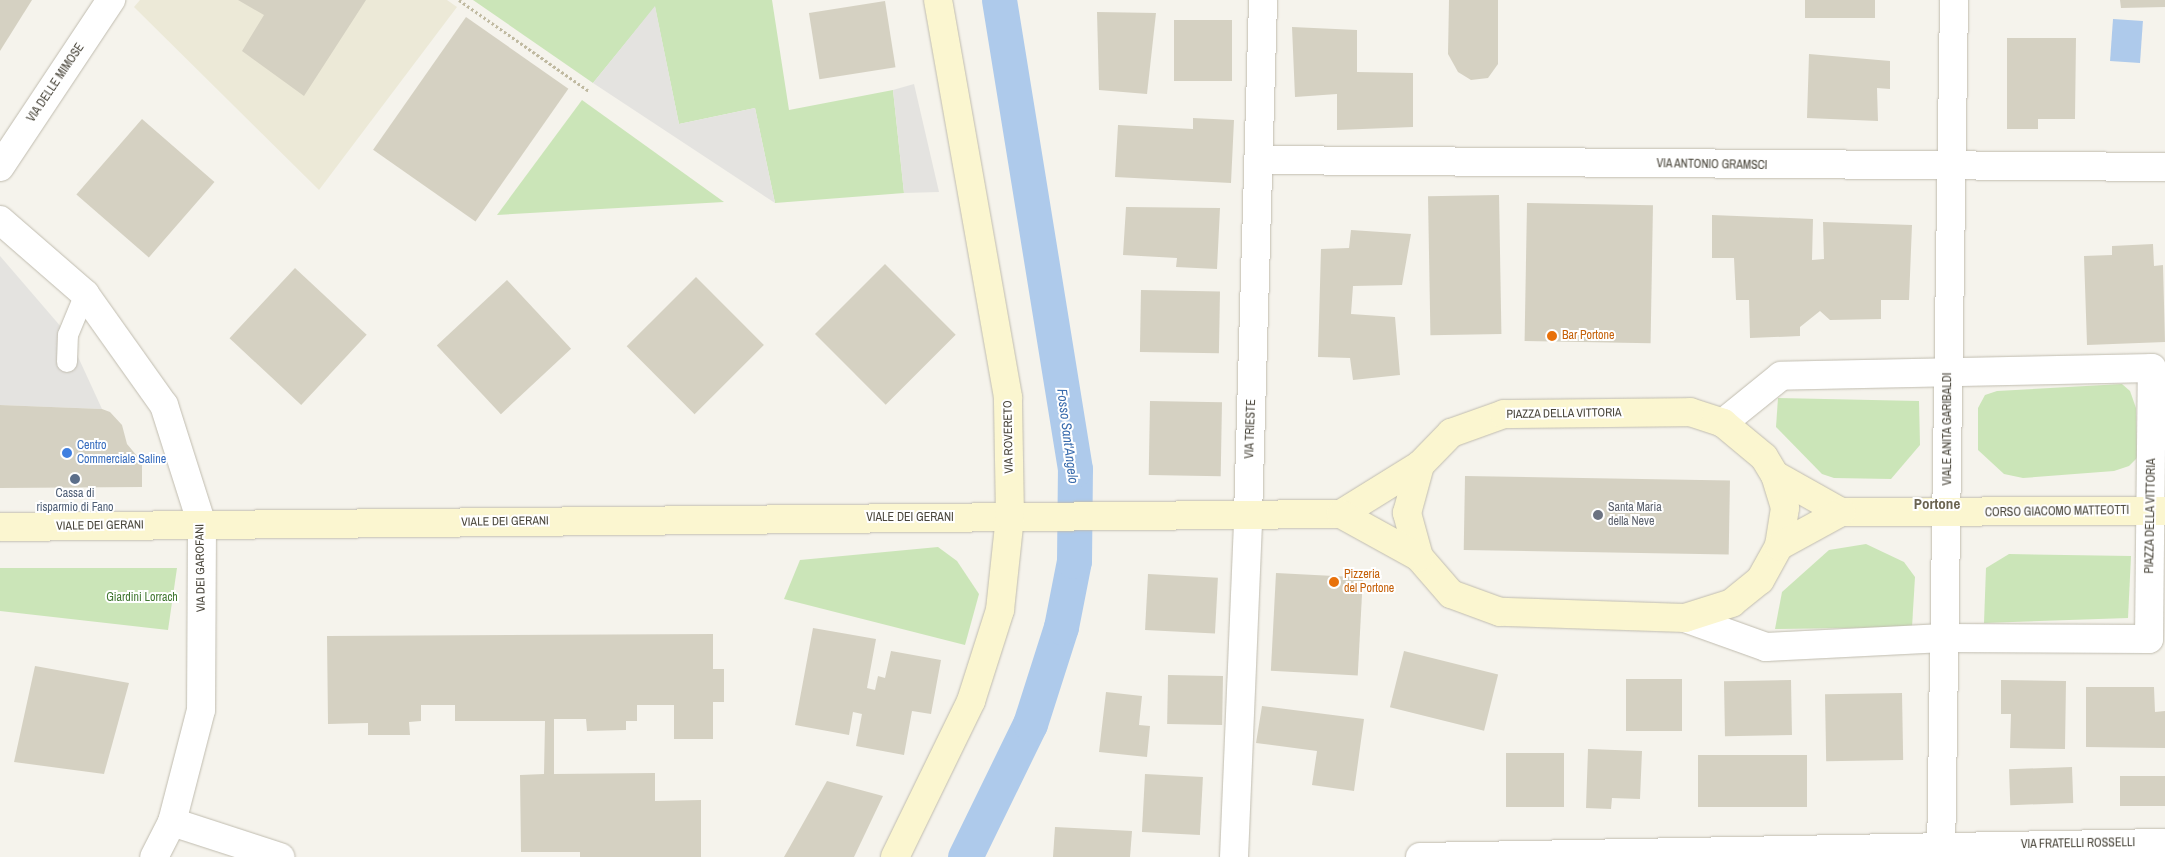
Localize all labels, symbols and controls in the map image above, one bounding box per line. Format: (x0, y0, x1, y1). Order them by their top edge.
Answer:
street label: VIA DELLE MIMOSE (24, 41, 88, 125)
street label: VIA ANTONIO GRAMSCI (1656, 157, 1768, 173)
place label: Bar Portone (1562, 329, 1615, 343)
marker: Bar Portone (1546, 330, 1558, 342)
street label: VIALE ANITA GARIBALDI (1941, 372, 1955, 486)
water label: Fosso Sant'Angelo (1054, 388, 1082, 484)
street label: VIA TRIESTE (1243, 399, 1259, 459)
street label: VIA ROVERETO (1001, 400, 1017, 474)
street label: PIAZZA DELLA VITTORIA (1506, 406, 1622, 422)
place label: Centro Commerciale Saline (77, 439, 166, 467)
marker: Centro Commerciale Saline (61, 447, 73, 459)
street label: PIAZZA DELLA VITTORIA (2143, 458, 2159, 574)
marker: Cassa di risparmio di Fano (69, 473, 81, 485)
place label: Cassa di risparmio di Fano (36, 487, 114, 515)
district label: Portone (1914, 495, 1960, 513)
place label: Santa Maria della Neve (1608, 501, 1662, 529)
street label: CORSO GIACOMO MATTEOTTI (1985, 504, 2129, 520)
marker: Santa Maria della Neve (1592, 509, 1604, 521)
street label: VIALE DEI GERANI (866, 511, 954, 525)
street label: VIALE DEI GERANI (461, 514, 549, 530)
street label: VIALE DEI GERANI (56, 518, 144, 534)
street label: VIA DEI GAROFANI (193, 524, 209, 612)
place label: Pizzeria del Portone (1344, 568, 1394, 596)
marker: Pizzeria del Portone (1328, 576, 1340, 588)
park label: Giardini Lorrach (106, 591, 178, 605)
street label: VIA FRATELLI ROSSELLI (2021, 836, 2135, 852)

